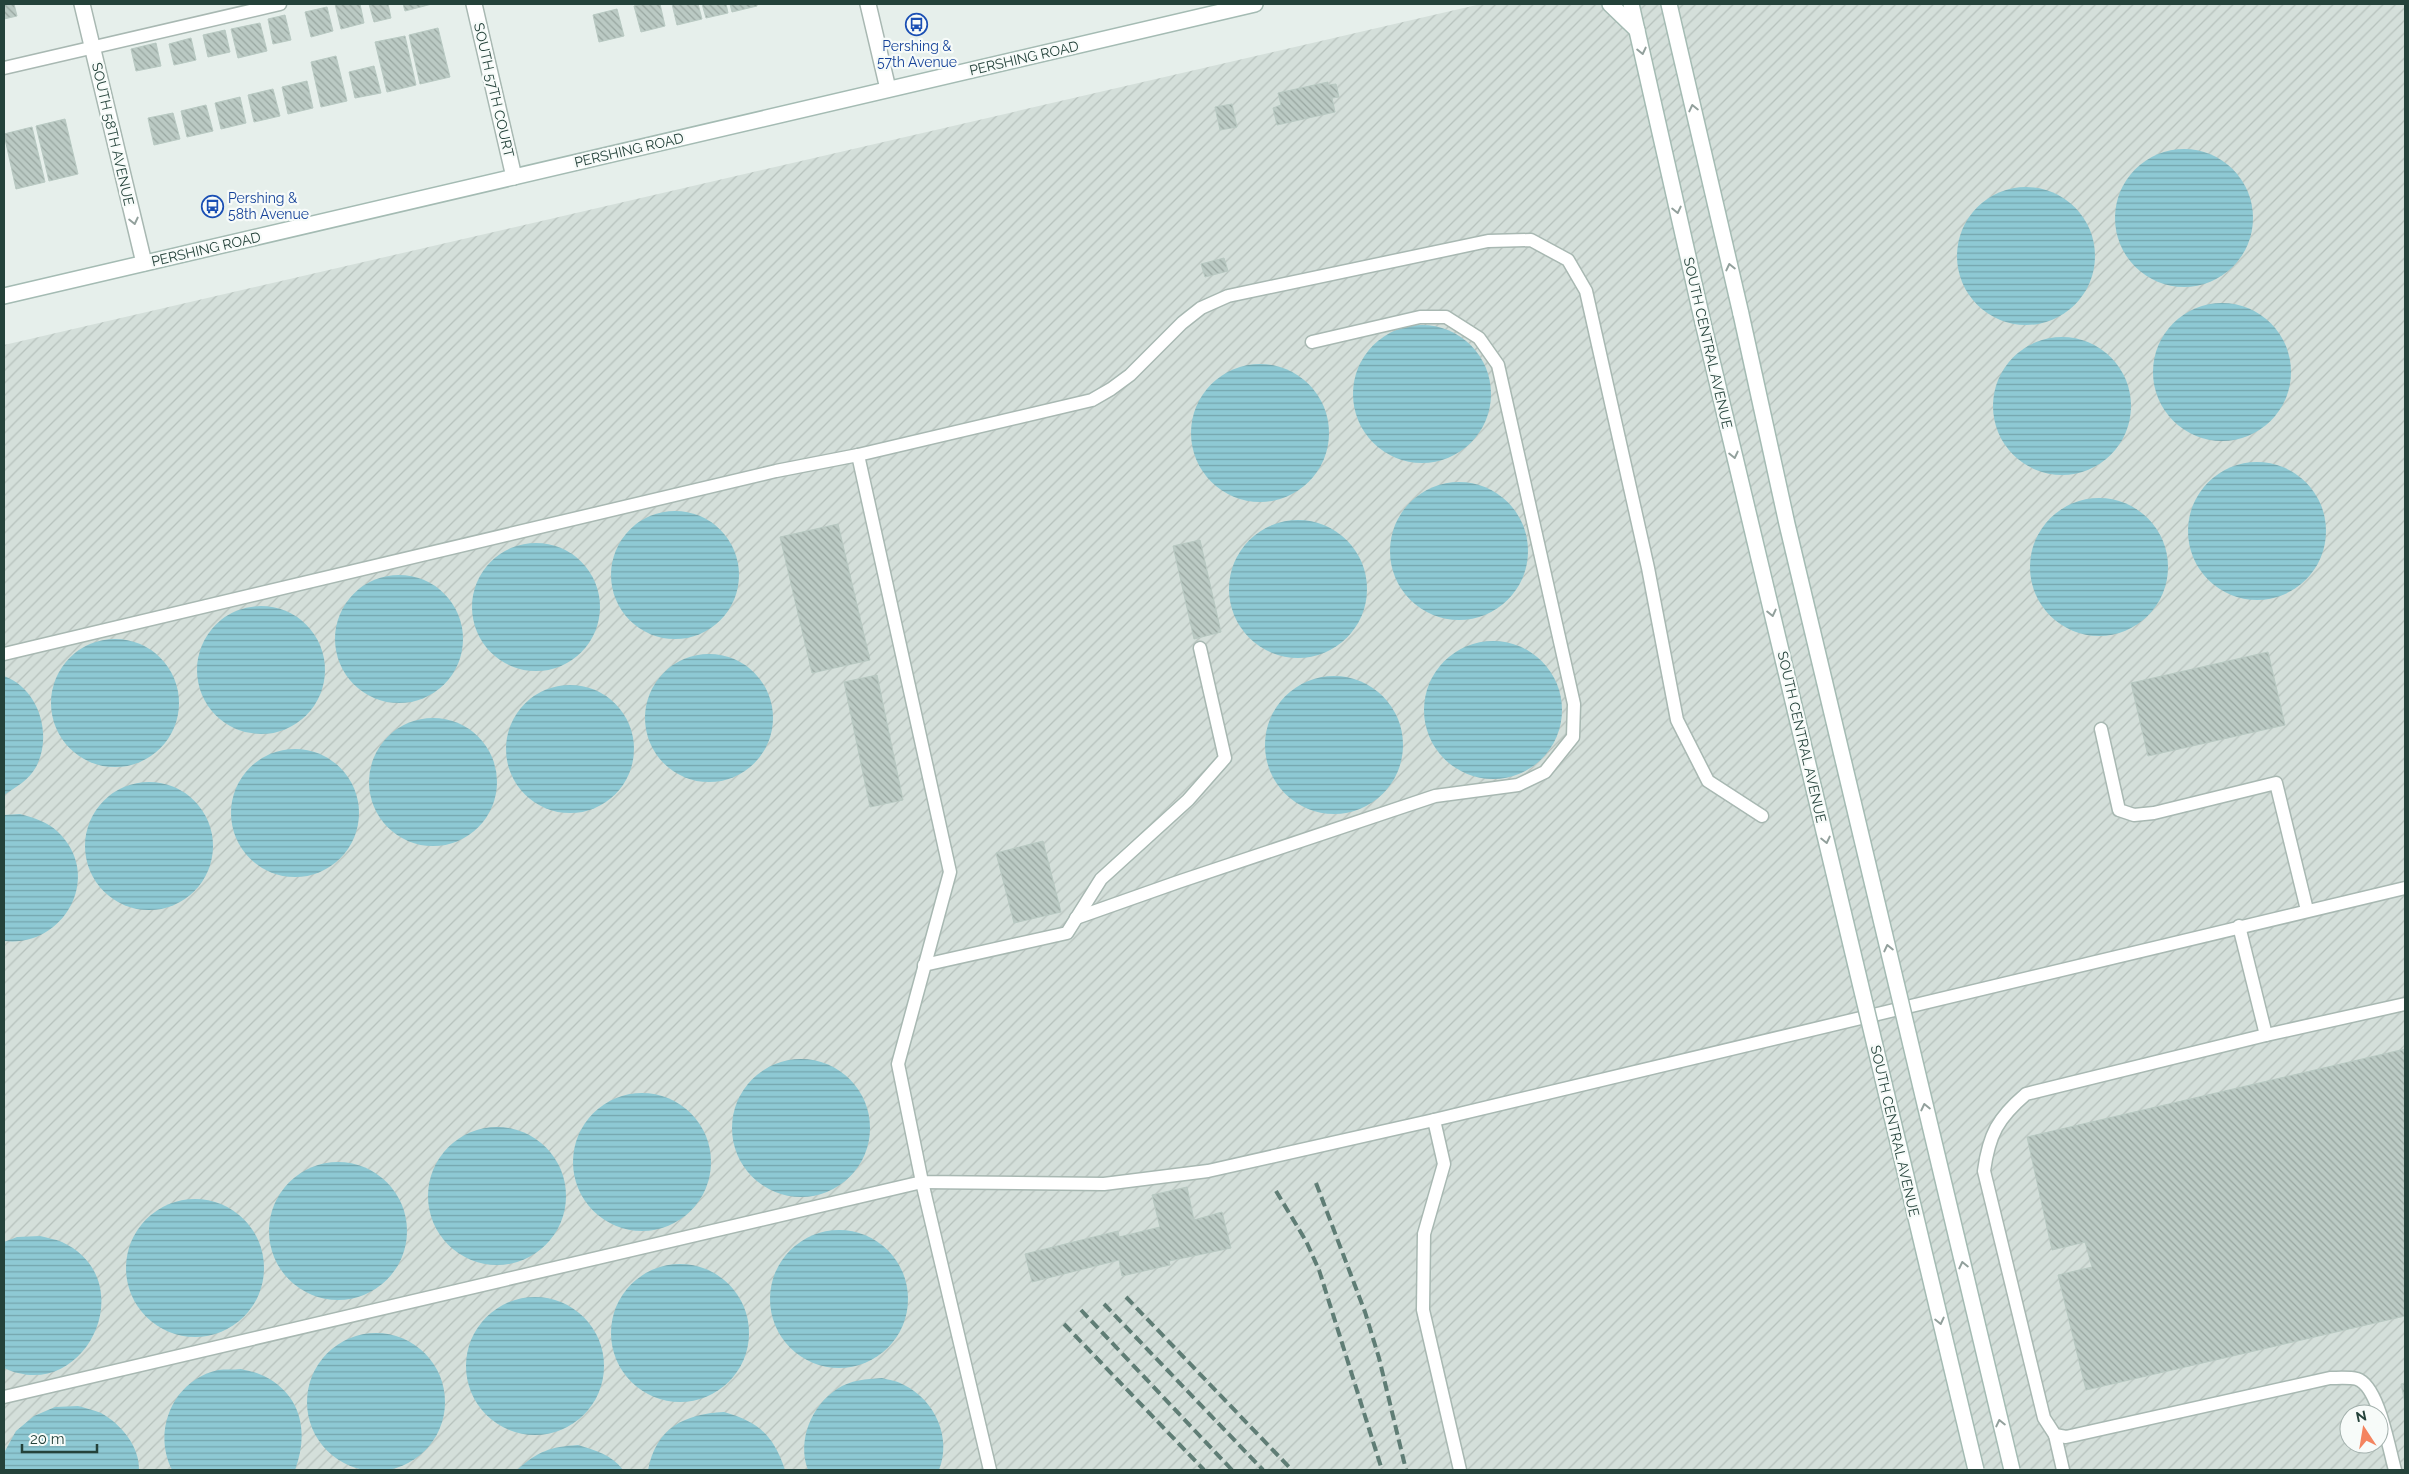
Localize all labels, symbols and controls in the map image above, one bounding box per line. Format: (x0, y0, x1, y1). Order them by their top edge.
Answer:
bus stop icon: Pershing & 57th Avenue (905, 12, 929, 36)
street label: SOUTH 57TH COURT (471, 21, 517, 159)
place label: Pershing & 57th Avenue (877, 38, 957, 70)
street label: PERSHING ROAD (968, 38, 1080, 78)
one-way arrow (1636, 47, 1647, 56)
street label: SOUTH 58TH AVENUE (89, 61, 137, 207)
one-way arrow (1688, 104, 1699, 113)
street label: PERSHING ROAD (573, 130, 685, 170)
place label: Pershing & 58th Avenue (228, 190, 309, 222)
bus stop icon: Pershing & 58th Avenue (200, 194, 224, 218)
one-way arrow (1671, 205, 1682, 214)
one-way arrow (128, 217, 139, 226)
street label: PERSHING ROAD (150, 229, 262, 269)
street label: SOUTH CENTRAL AVENUE (1680, 256, 1736, 430)
one-way arrow (1725, 262, 1736, 271)
one-way arrow (1729, 451, 1739, 459)
one-way arrow (1766, 609, 1777, 618)
street label: SOUTH CENTRAL AVENUE (1774, 650, 1830, 824)
one-way arrow (1820, 835, 1831, 844)
one-way arrow (1883, 944, 1894, 953)
street label: SOUTH CENTRAL AVENUE (1867, 1044, 1923, 1218)
one-way arrow (1920, 1102, 1931, 1111)
one-way arrow (1958, 1260, 1969, 1269)
one-way arrow (1934, 1317, 1945, 1326)
north arrow (2339, 1404, 2389, 1454)
text: N (2354, 1407, 2368, 1425)
one-way arrow (1995, 1418, 2006, 1427)
scale bar (22, 1422, 98, 1454)
text: 20 m (30, 1430, 65, 1448)

